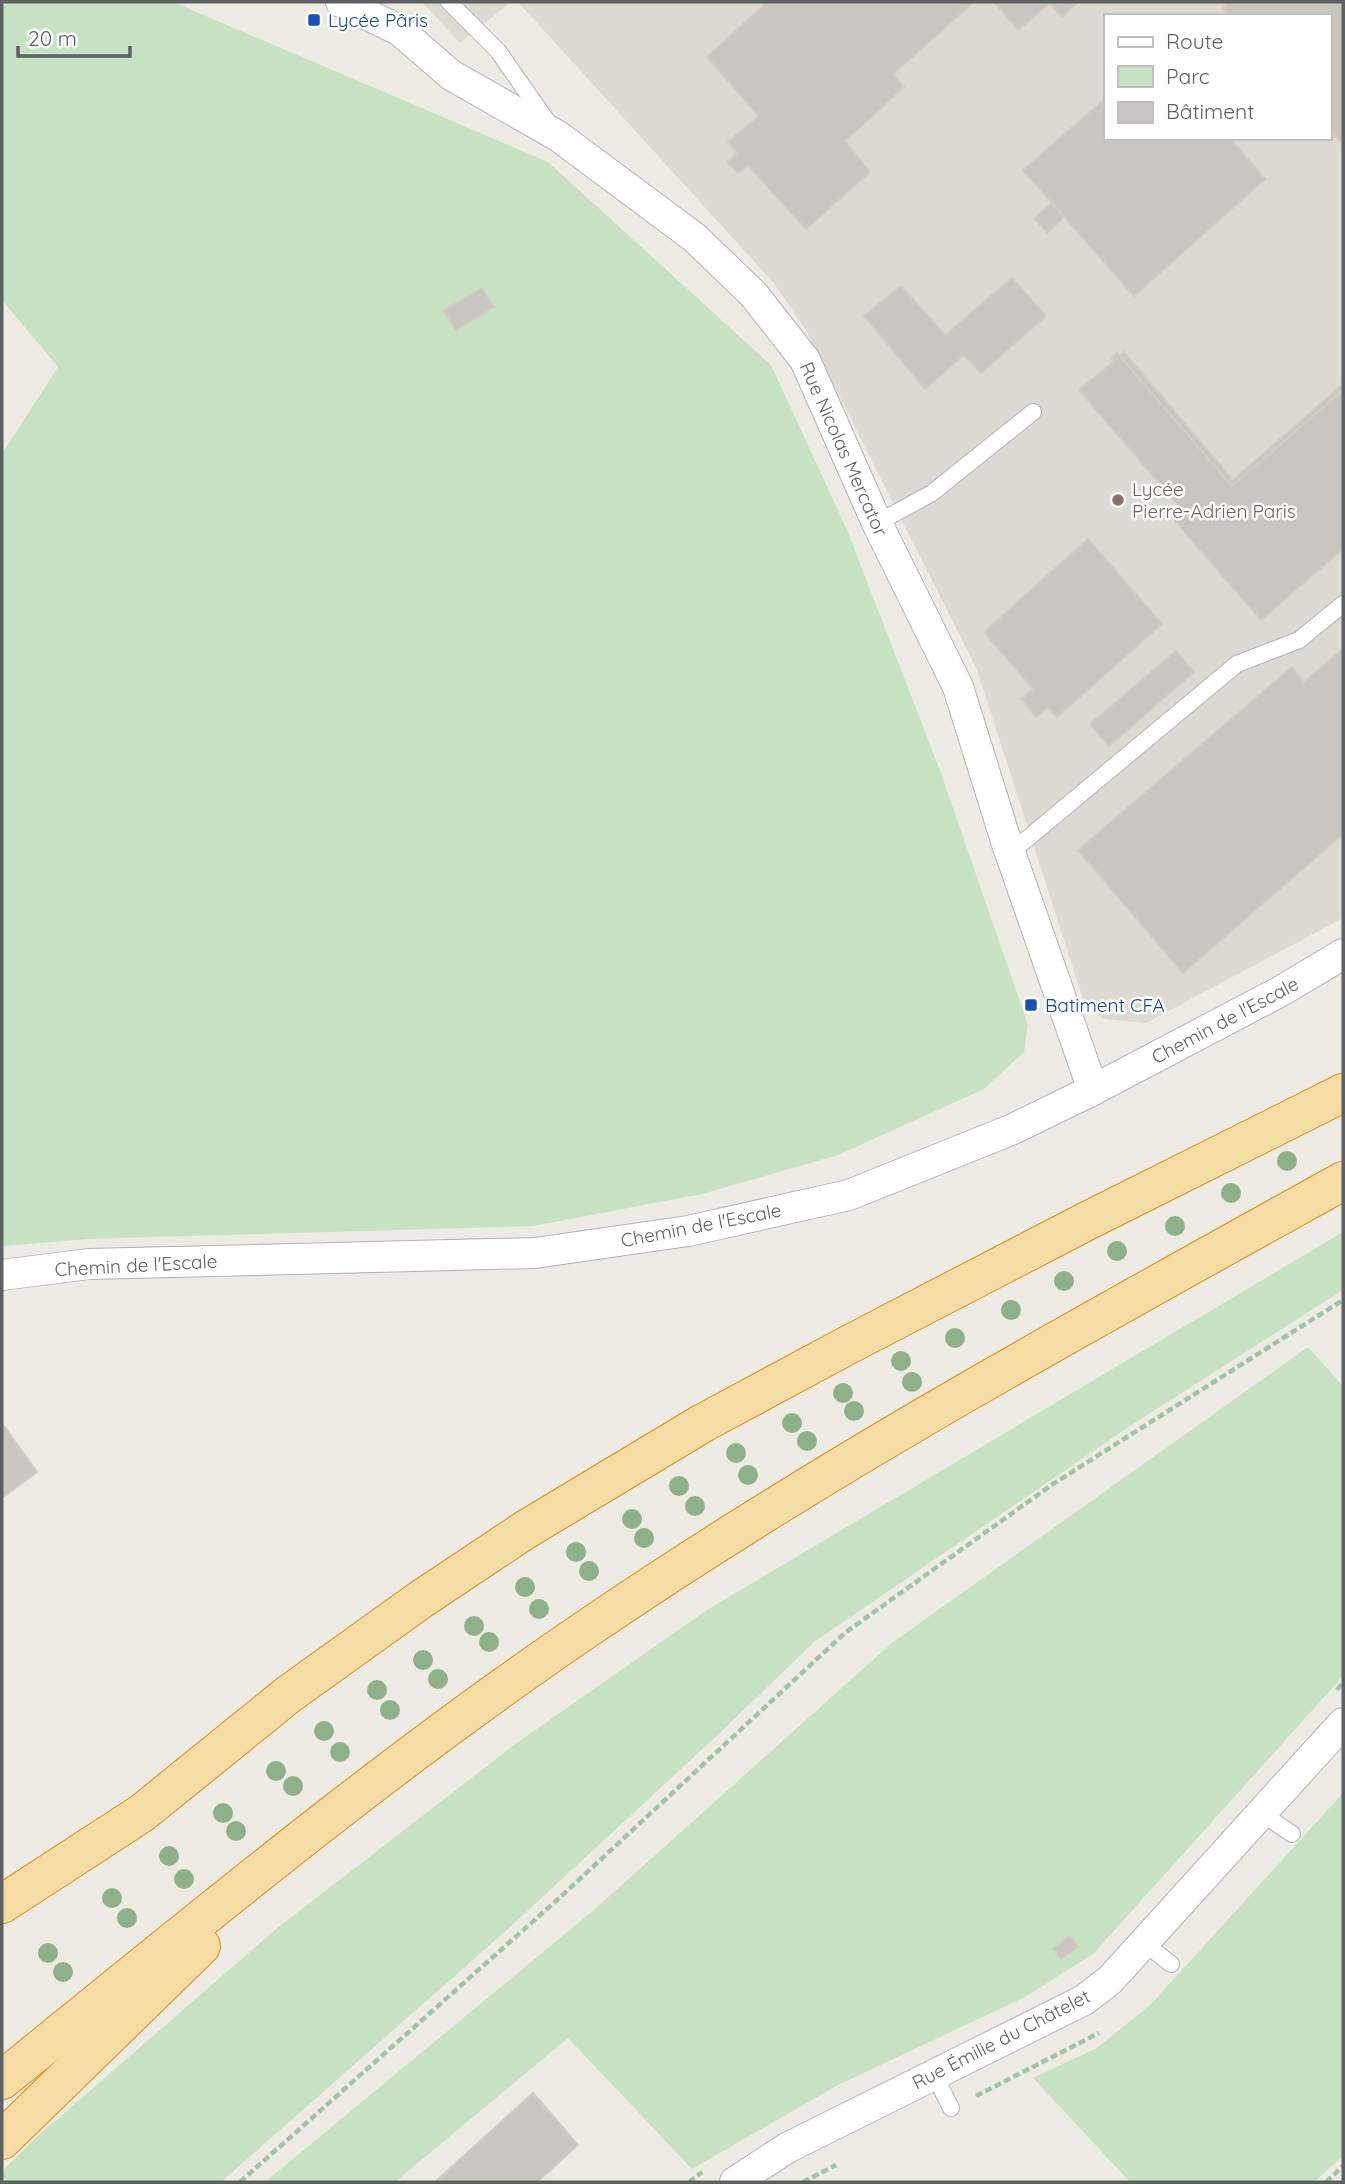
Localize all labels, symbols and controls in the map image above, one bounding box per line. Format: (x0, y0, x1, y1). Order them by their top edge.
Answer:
place label: Lycée Pâris (328, 8, 428, 32)
marker: Lycée Pâris (306, 12, 322, 28)
scale bar (18, 14, 130, 58)
legend (1104, 14, 1331, 140)
text: 20 m (28, 25, 77, 51)
text: Route (1166, 28, 1223, 54)
text: Parc (1166, 63, 1210, 89)
text: Bâtiment (1166, 98, 1254, 124)
street label: Rue Nicolas Mercator (795, 358, 894, 541)
place label: Lycée Pierre-Adrien Paris (1132, 477, 1296, 523)
marker: Lycée Pierre-Adrien Paris (1110, 492, 1126, 508)
street label: Chemin de l'Escale (1147, 971, 1303, 1069)
place label: Batiment CFA (1045, 993, 1165, 1017)
marker: Batiment CFA (1023, 997, 1039, 1013)
street label: Chemin de l'Escale (619, 1198, 783, 1252)
street label: Chemin de l'Escale (54, 1249, 218, 1281)
street label: Rue Émilie du Châtelet (908, 1984, 1094, 2094)

